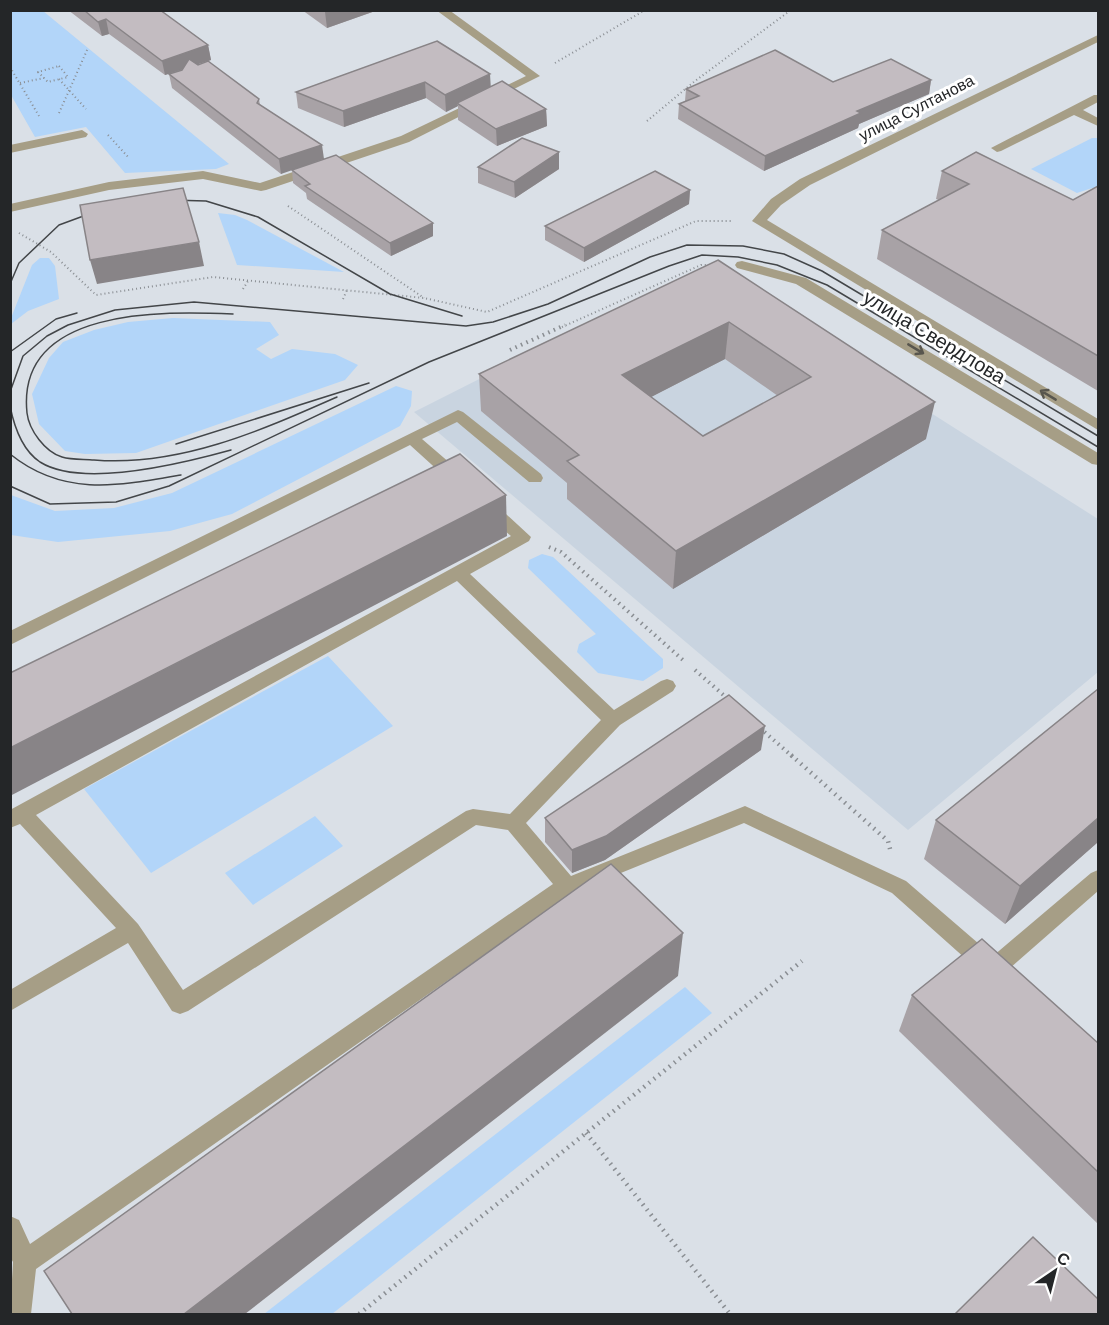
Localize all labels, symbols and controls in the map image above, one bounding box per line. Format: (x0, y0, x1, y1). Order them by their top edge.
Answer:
street label: улица Султанова (855, 70, 977, 144)
street label: улица Свердлова (859, 284, 1011, 388)
one-way arrow (907, 343, 924, 355)
one-way arrow (1040, 388, 1057, 400)
north arrow (1025, 1241, 1085, 1301)
text: С (1054, 1247, 1074, 1270)

